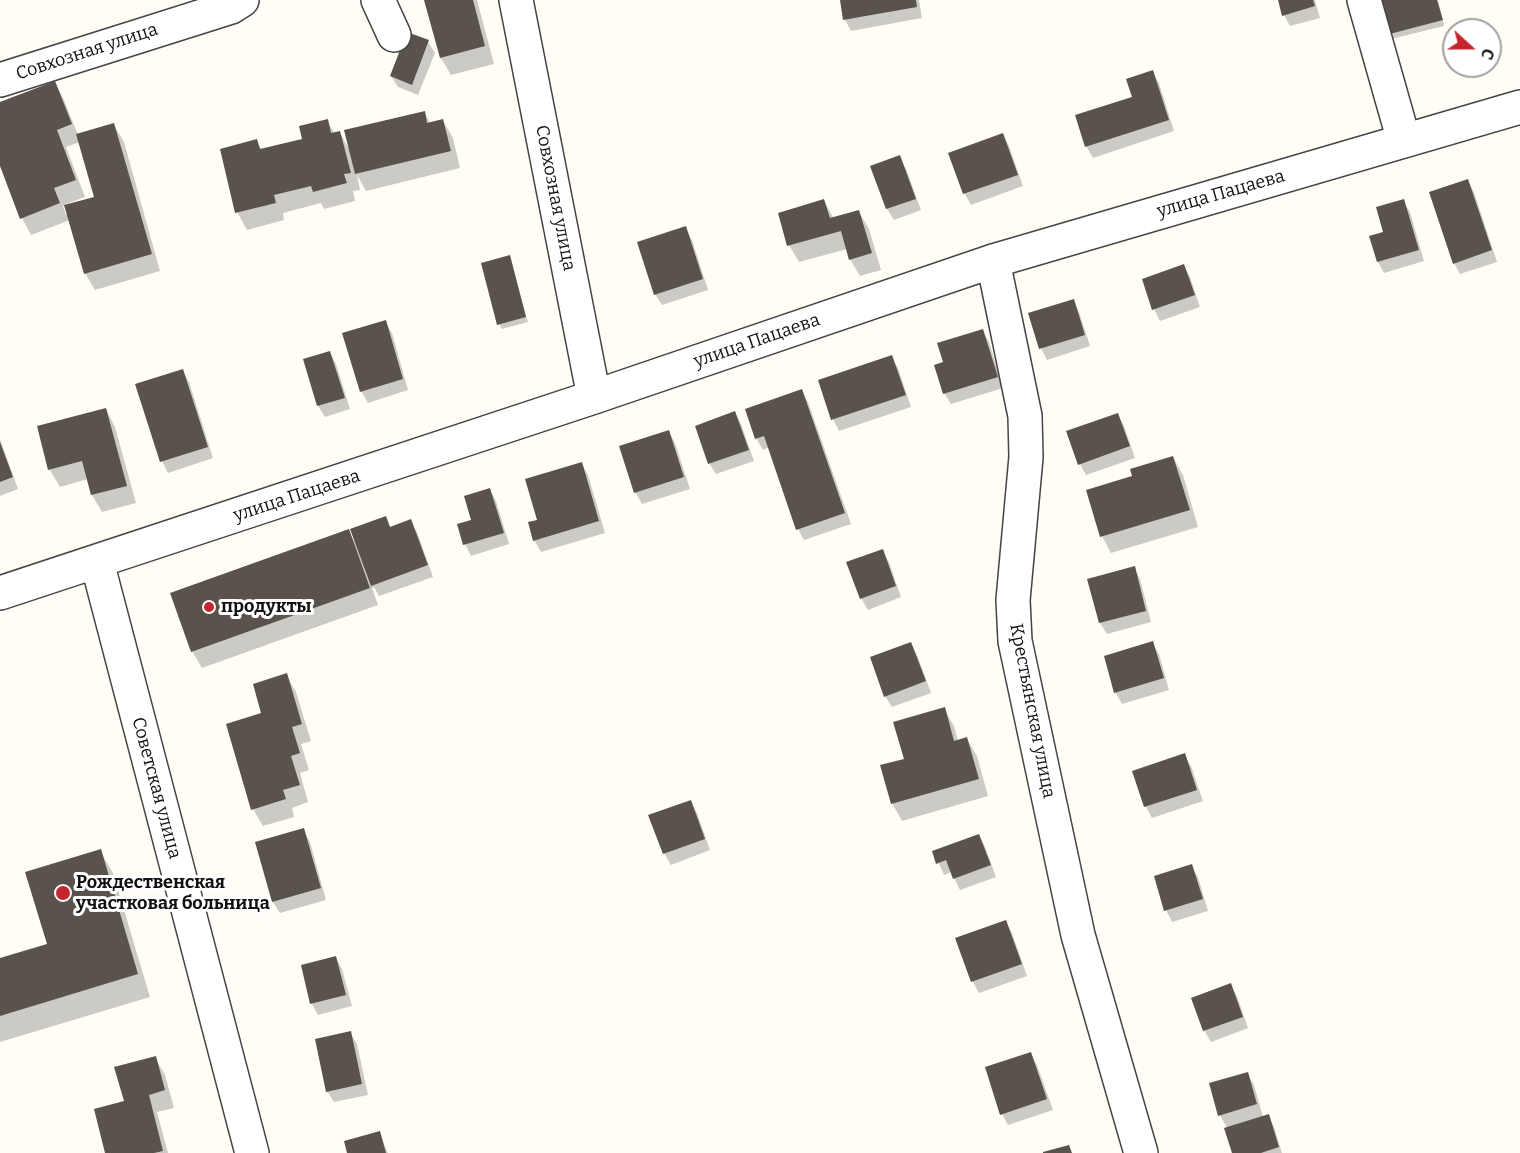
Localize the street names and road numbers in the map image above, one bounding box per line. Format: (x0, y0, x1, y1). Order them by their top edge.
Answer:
street label: Совхозная улица (13, 19, 161, 85)
street label: Совхозная улица (530, 123, 580, 273)
street label: улица Пацаева (1155, 165, 1287, 223)
street label: улица Пацаева (691, 309, 823, 373)
street label: улица Пацаева (231, 465, 363, 527)
street label: Крестьянская улица (1004, 622, 1060, 800)
street label: Советская улица (127, 715, 185, 861)

